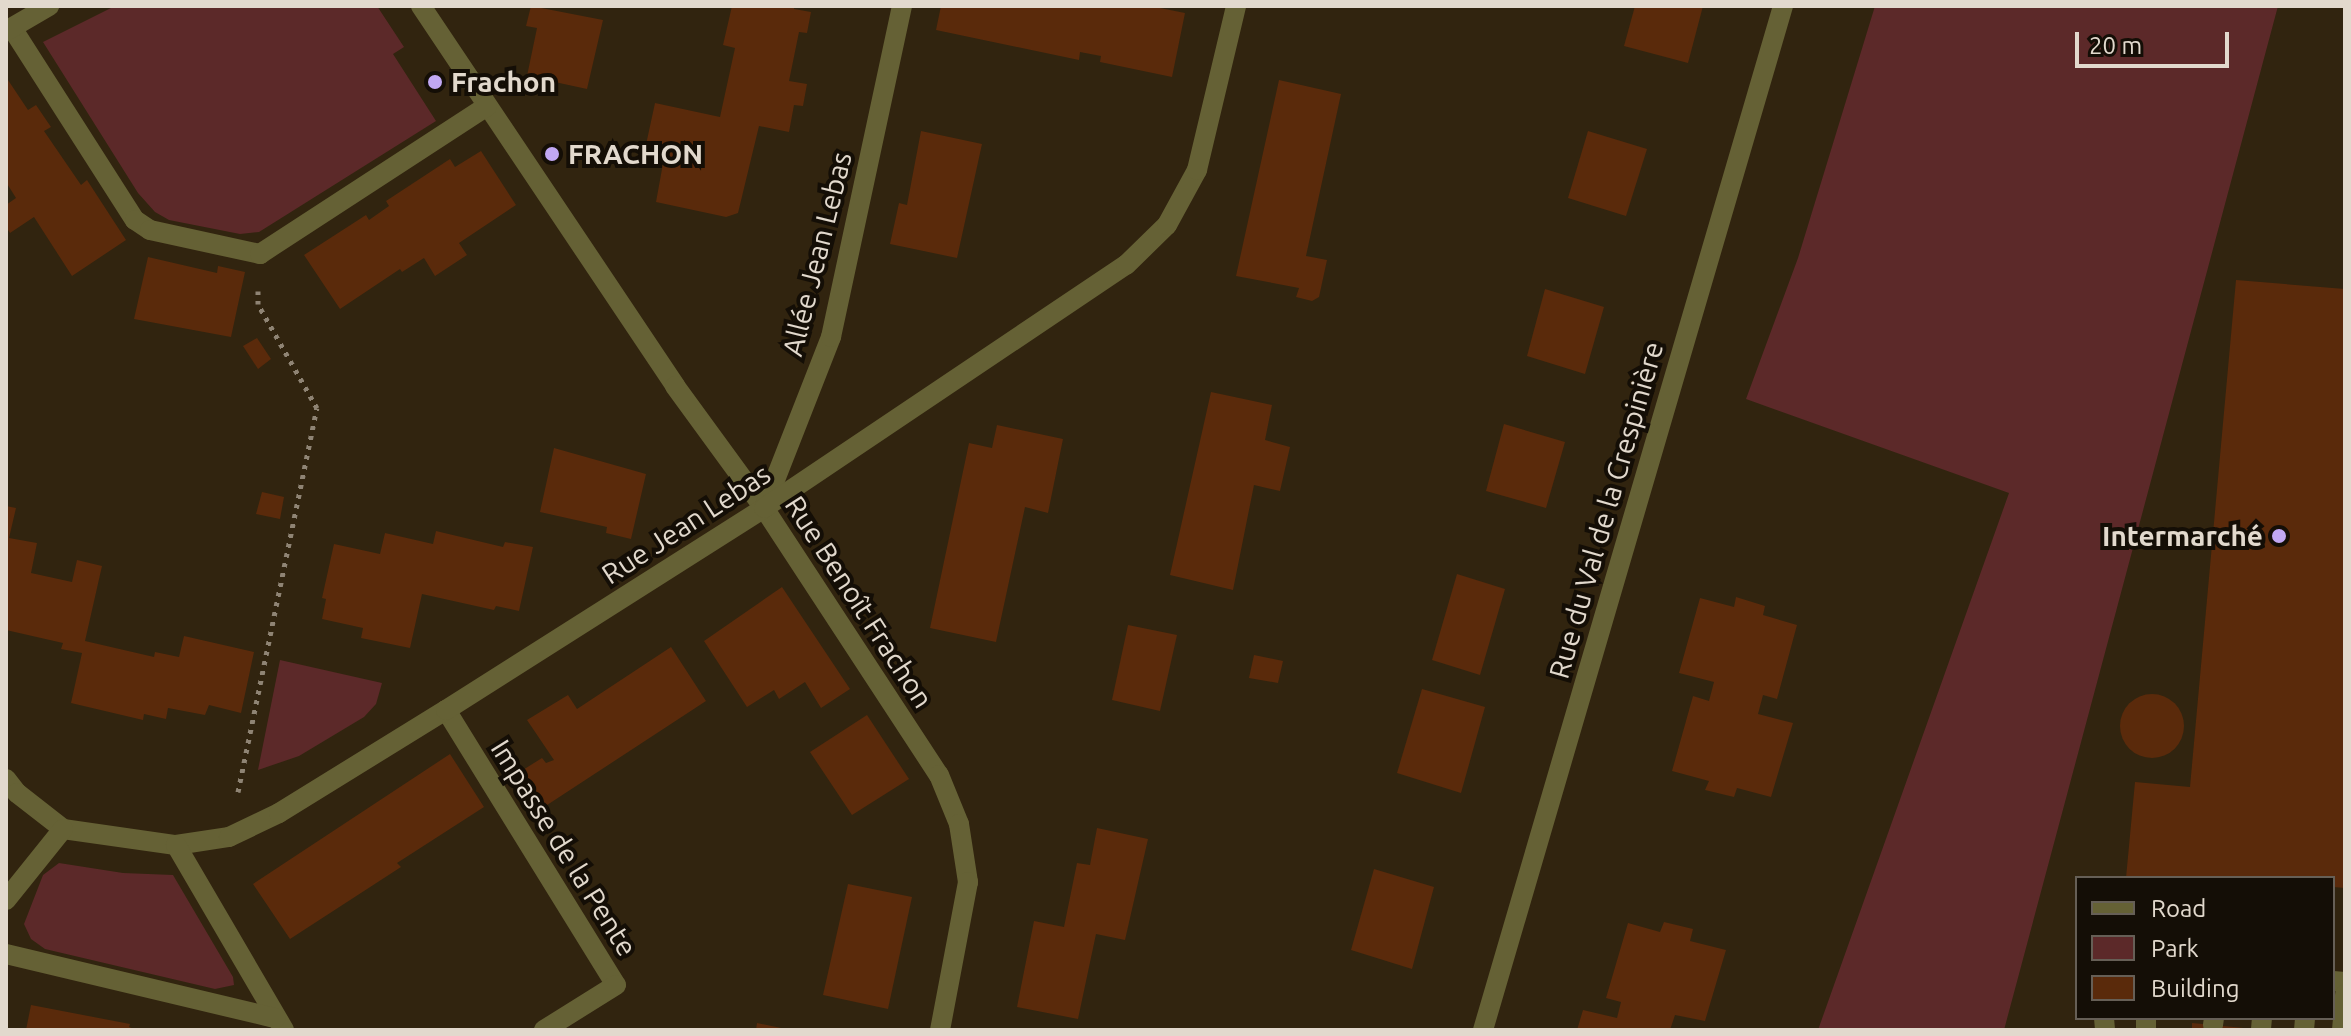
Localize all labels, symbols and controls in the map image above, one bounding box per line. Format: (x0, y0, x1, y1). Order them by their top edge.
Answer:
scale bar (2079, 16, 2233, 66)
text: 20 m (2089, 32, 2142, 59)
place label: Frachon (451, 65, 556, 99)
marker: Frachon (426, 73, 444, 91)
place label: FRACHON (568, 137, 703, 171)
marker: FRACHON (543, 145, 561, 163)
street label: Allée Jean Lebas (775, 149, 859, 359)
street label: Rue du Val de la Crespinière (1542, 338, 1670, 682)
street label: Rue Jean Lebas (596, 457, 776, 591)
street label: Rue Benoît Frachon (778, 490, 940, 714)
place label: Intermarché (2102, 519, 2263, 553)
marker: Intermarché (2270, 527, 2288, 545)
street label: Impasse de la Pente (484, 734, 644, 962)
legend (2075, 876, 2335, 1020)
text: Road (2151, 895, 2206, 922)
text: Park (2151, 935, 2199, 962)
text: Building (2151, 975, 2239, 1002)

